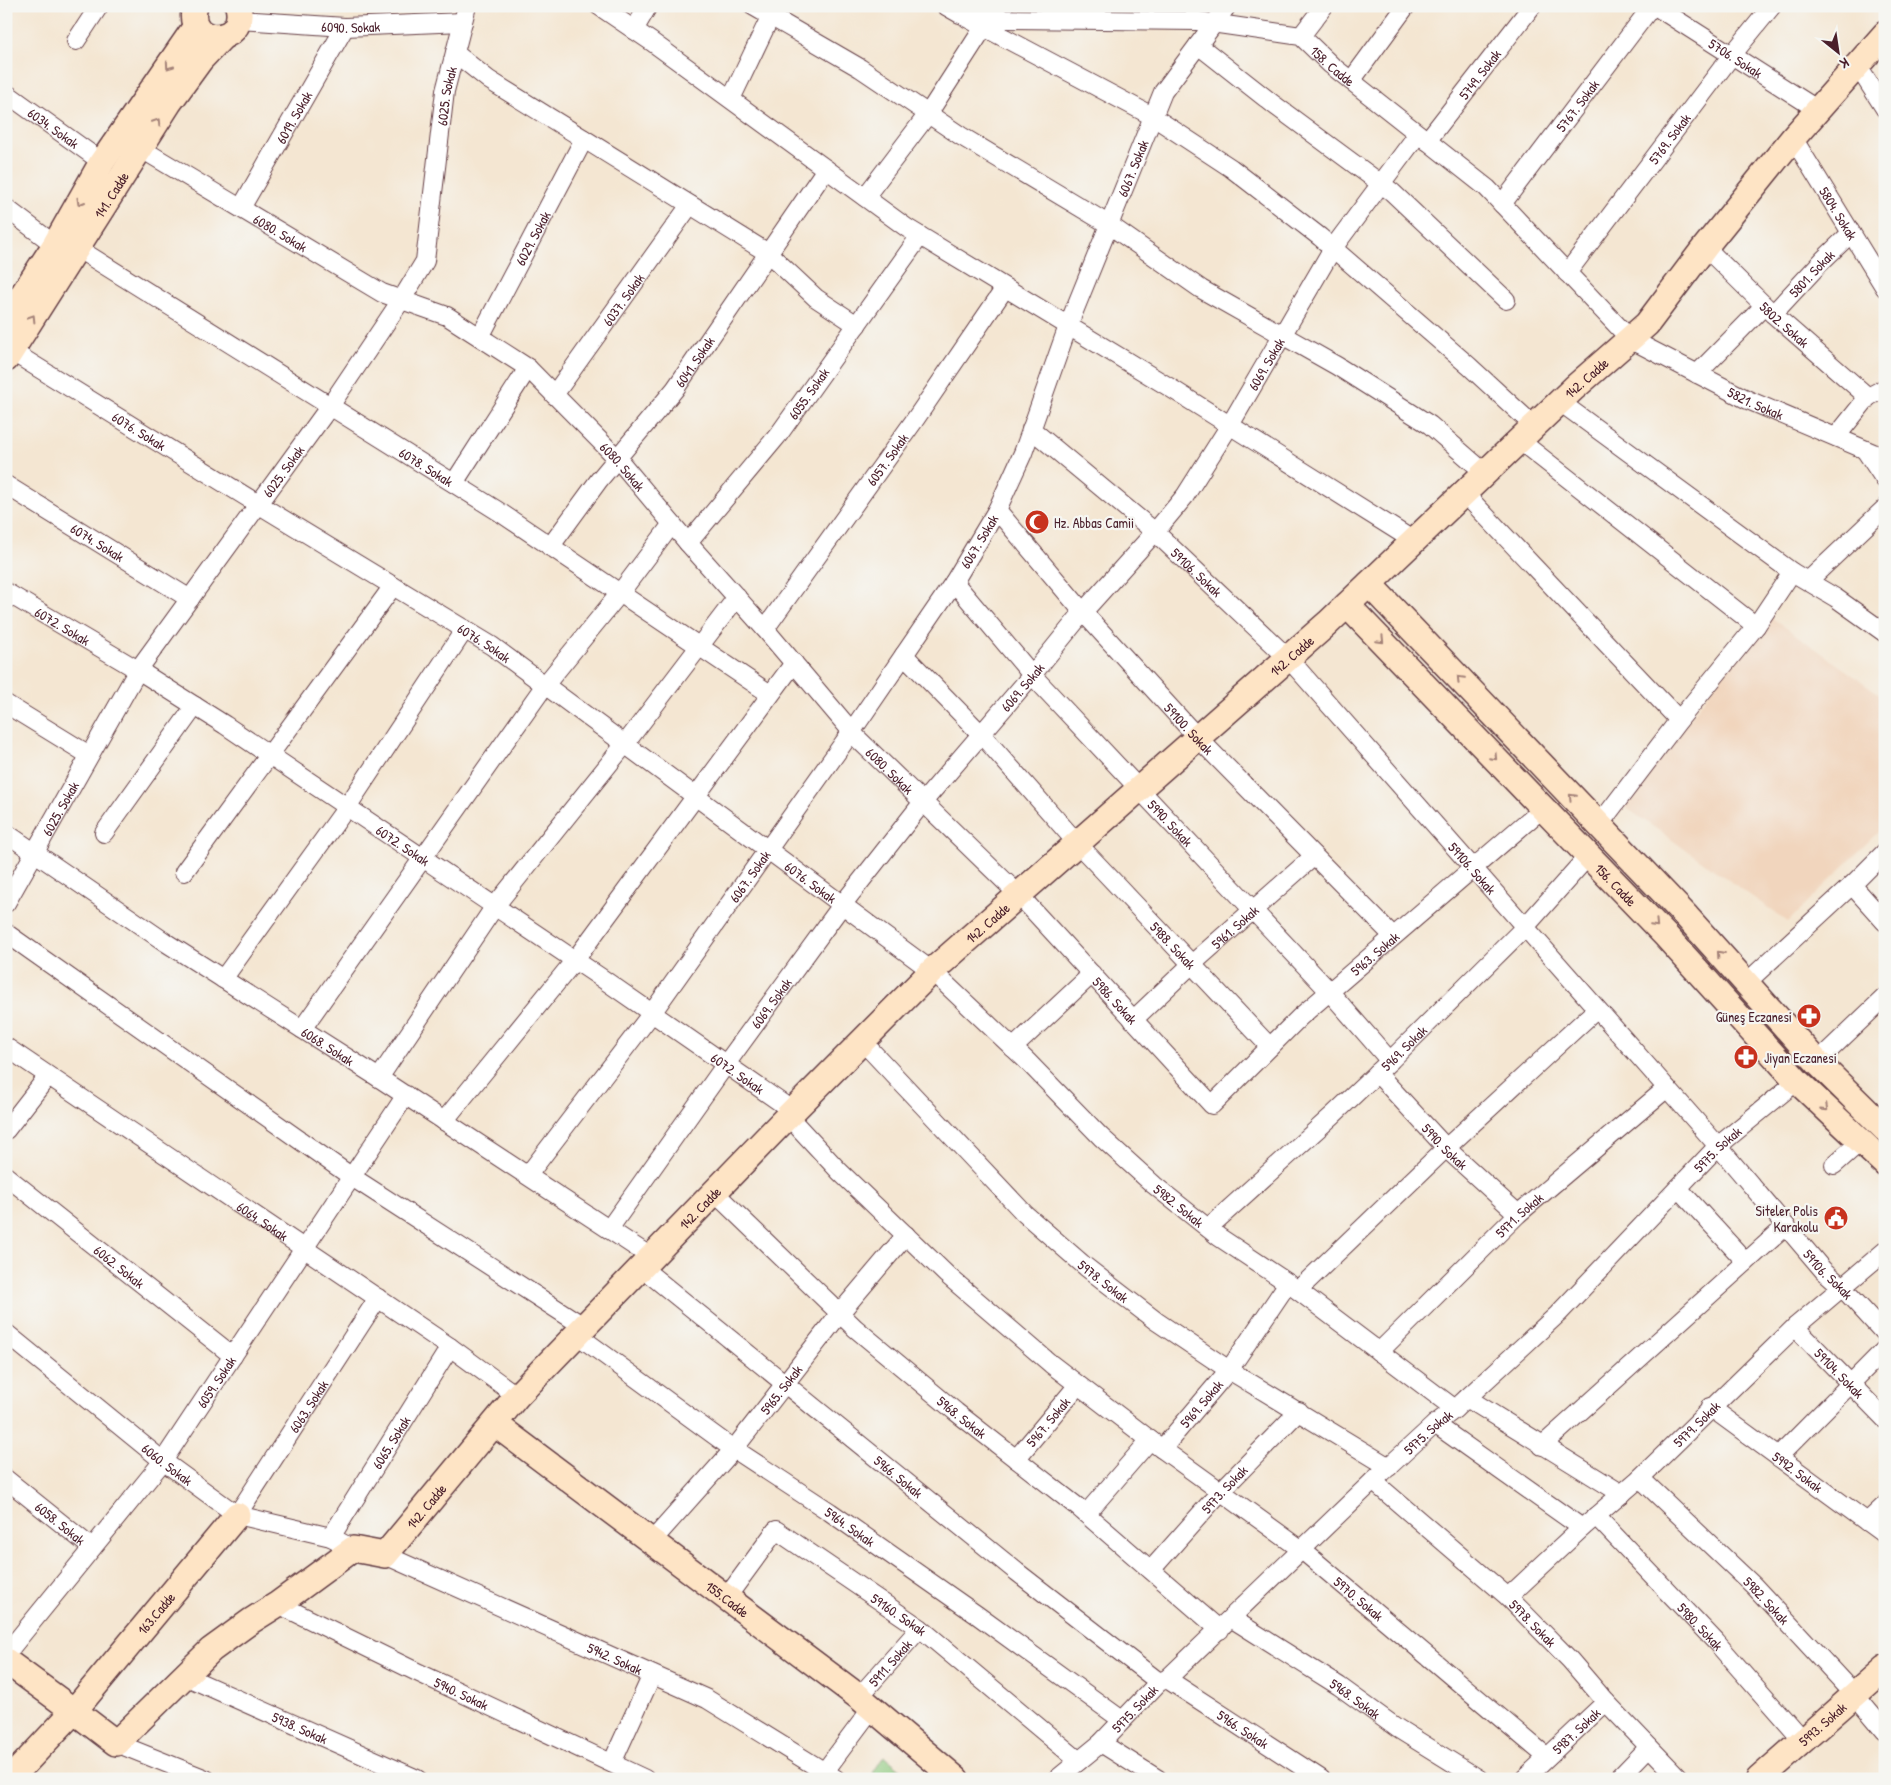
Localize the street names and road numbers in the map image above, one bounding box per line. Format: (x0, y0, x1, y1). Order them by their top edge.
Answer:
street label: 6090. Sokak (321, 16, 381, 37)
street label: 5706. Sokak (1705, 33, 1767, 82)
street label: 158. Cadde (1307, 41, 1359, 90)
street label: 5749. Sokak (1454, 45, 1505, 103)
street label: 6025. Sokak (432, 64, 461, 127)
street label: 5767. Sokak (1551, 75, 1603, 135)
street label: 6019. Sokak (271, 87, 316, 147)
street label: 6034. Sokak (24, 103, 84, 152)
street label: 5769. Sokak (1644, 109, 1695, 168)
street label: 6067. Sokak (1112, 137, 1152, 199)
street label: 141. Cadde (89, 167, 133, 221)
street label: 5804. Sokak (1815, 183, 1863, 243)
street label: 6029. Sokak (510, 207, 554, 268)
street label: 6080. Sokak (250, 209, 311, 256)
street label: 5801. Sokak (1784, 245, 1838, 301)
street label: 6037. Sokak (597, 269, 648, 329)
street label: 5802. Sokak (1756, 297, 1814, 351)
street label: 6041. Sokak (670, 332, 718, 391)
street label: 6069. Sokak (1243, 334, 1289, 394)
street label: 142. Cadde (1560, 353, 1612, 402)
street label: 6055. Sokak (783, 363, 833, 423)
street label: 5821. Sokak (1725, 382, 1787, 424)
street label: 6076. Sokak (109, 407, 170, 454)
street label: 6057. Sokak (861, 429, 912, 489)
street label: 6080. Sokak (596, 437, 650, 495)
street label: 6025. Sokak (258, 441, 308, 501)
street label: 6078. Sokak (396, 442, 457, 490)
street label: 6067. Sokak (955, 510, 1002, 572)
street label: 6074. Sokak (68, 518, 128, 566)
street label: 59106. Sokak (1167, 543, 1227, 601)
street label: 6072. Sokak (32, 602, 94, 649)
street label: 6076. Sokak (454, 618, 515, 667)
street label: 142. Cadde (1265, 630, 1318, 680)
street label: 6069. Sokak (996, 658, 1048, 715)
street label: 59100. Sokak (1161, 698, 1218, 758)
street label: 6080. Sokak (862, 743, 918, 798)
street label: 6025. Sokak (37, 777, 83, 839)
street label: 5990. Sokak (1144, 795, 1198, 850)
street label: 6072. Sokak (373, 820, 434, 870)
street label: 59106. Sokak (1445, 838, 1501, 898)
street label: 6067. Sokak (724, 846, 774, 906)
street label: 6076. Sokak (781, 856, 841, 907)
street label: 156. Cadde (1591, 859, 1642, 910)
street label: 142. Cadde (961, 898, 1014, 947)
street label: 5961. Sokak (1207, 900, 1262, 953)
street label: 5988. Sokak (1146, 917, 1201, 973)
street label: 5963. Sokak (1346, 927, 1403, 979)
street label: 5986. Sokak (1089, 972, 1142, 1028)
street label: 6069. Sokak (746, 974, 796, 1032)
street label: 5969. Sokak (1376, 1021, 1431, 1075)
street label: 6068. Sokak (298, 1022, 358, 1070)
street label: 6072. Sokak (708, 1048, 769, 1098)
street label: 5990. Sokak (1418, 1119, 1472, 1173)
street label: 5975. Sokak (1689, 1121, 1745, 1176)
street label: 5982. Sokak (1150, 1179, 1208, 1231)
street label: 142. Cadde (674, 1182, 725, 1233)
street label: 5971. Sokak (1491, 1188, 1547, 1241)
street label: 6064. Sokak (233, 1196, 292, 1245)
street label: 6062. Sokak (90, 1240, 149, 1292)
street label: 59106. Sokak (1800, 1245, 1858, 1303)
street label: 5978. Sokak (1074, 1255, 1133, 1307)
street label: 59104. Sokak (1811, 1344, 1869, 1402)
street label: 6059. Sokak (192, 1352, 240, 1411)
street label: 5965. Sokak (755, 1360, 806, 1418)
street label: 5969. Sokak (1175, 1375, 1227, 1431)
street label: 6063. Sokak (284, 1376, 332, 1436)
street label: 5968. Sokak (934, 1391, 991, 1442)
street label: 5967. Sokak (1021, 1393, 1074, 1450)
street label: 5979. Sokak (1668, 1396, 1724, 1451)
street label: 5975. Sokak (1399, 1405, 1456, 1458)
street label: 6065. Sokak (367, 1412, 414, 1472)
street label: 6060. Sokak (138, 1438, 197, 1489)
street label: 5992. Sokak (1769, 1446, 1827, 1496)
street label: 5966. Sokak (870, 1451, 927, 1502)
street label: 5973. Sokak (1196, 1460, 1251, 1517)
street label: 142. Cadde (402, 1479, 450, 1532)
street label: 6058. Sokak (32, 1497, 90, 1549)
street label: 5964. Sokak (821, 1502, 879, 1551)
street label: 5970. Sokak (1330, 1572, 1388, 1625)
street label: 5982. Sokak (1740, 1572, 1794, 1628)
street label: 155.Cadde (702, 1576, 754, 1621)
street label: 163.Cadde (132, 1587, 179, 1638)
street label: 59160. Sokak (868, 1588, 931, 1640)
street label: 5978. Sokak (1506, 1595, 1561, 1651)
street label: 5980. Sokak (1674, 1598, 1728, 1654)
street label: 5911. Sokak (864, 1635, 915, 1690)
street label: 5942. Sokak (585, 1637, 646, 1679)
street label: 5940. Sokak (431, 1672, 492, 1714)
street label: 5968. Sokak (1327, 1673, 1385, 1723)
street label: 5975. Sokak (1107, 1680, 1162, 1736)
street label: 5993. Sokak (1794, 1697, 1850, 1750)
street label: 5987. Sokak (1548, 1703, 1604, 1758)
street label: 5966. Sokak (1214, 1705, 1273, 1752)
street label: 5938. Sokak (269, 1706, 331, 1748)

